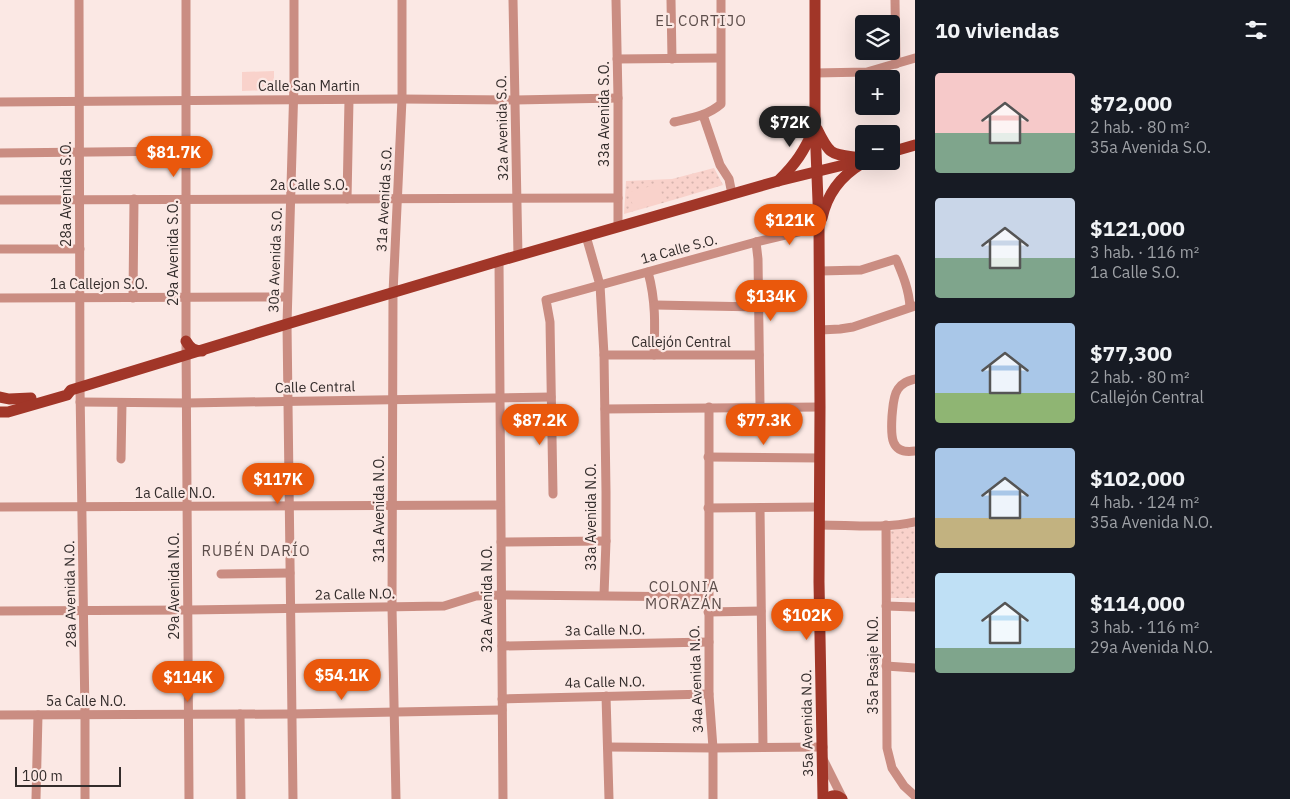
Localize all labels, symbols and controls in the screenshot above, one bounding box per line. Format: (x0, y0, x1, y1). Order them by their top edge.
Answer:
district label: EL CORTIJO (655, 11, 747, 30)
map controls (855, 15, 900, 170)
button: layers (855, 15, 900, 60)
text: 10 viviendas (935, 16, 1059, 44)
icon: filters (1242, 16, 1270, 44)
street label: 33a Avenida S.O. (595, 61, 613, 167)
button: + (855, 70, 900, 115)
street label: 32a Avenida S.O. (492, 75, 512, 181)
street label: Calle San Martin (258, 77, 360, 95)
text: $72,000 (1090, 89, 1172, 117)
icon: home (975, 93, 1035, 153)
pin: $72K (760, 106, 820, 148)
text: $72K (770, 112, 810, 132)
text: 2 hab. · 80 m² (1090, 117, 1190, 137)
button: − (855, 125, 900, 170)
pin: $81.7K (133, 136, 215, 178)
text: 35a Avenida S.O. (1090, 137, 1211, 157)
street label: 28a Avenida S.O. (57, 141, 75, 247)
text: $81.7K (147, 142, 201, 162)
street label: 31a Avenida S.O. (372, 146, 396, 252)
street label: 2a Calle S.O. (270, 176, 348, 194)
street label: 29a Avenida S.O. (164, 200, 182, 306)
pin: $121K (755, 204, 825, 246)
street label: 30a Avenida S.O. (264, 207, 286, 313)
text: $121K (765, 210, 815, 230)
text: $121,000 (1090, 214, 1185, 242)
icon: home (975, 218, 1035, 278)
street label: 1a Calle S.O. (639, 230, 719, 268)
text: 3 hab. · 116 m² (1090, 242, 1199, 262)
text: 1a Calle S.O. (1090, 262, 1180, 282)
street label: 1a Callejon S.O. (50, 275, 148, 293)
pin: $134K (736, 280, 806, 322)
text: $134K (746, 286, 796, 306)
street label: Callejón Central (631, 333, 731, 351)
text: $77,300 (1090, 339, 1172, 367)
icon: home (975, 343, 1035, 403)
text: 2 hab. · 80 m² (1090, 367, 1190, 387)
street label: Calle Central (275, 377, 355, 397)
text: Callejón Central (1090, 387, 1204, 407)
pin: $87.2K (499, 404, 581, 446)
pin: $77.3K (723, 404, 805, 446)
text: $87.2K (513, 410, 567, 430)
text: $77.3K (737, 410, 791, 430)
street label: 31a Avenida N.O. (370, 455, 388, 563)
pin: $117K (243, 462, 313, 505)
street label: 33a Avenida N.O. (582, 463, 600, 571)
text: $102,000 (1090, 464, 1185, 492)
icon: home (975, 468, 1035, 528)
text: $117K (253, 469, 303, 489)
street label: 1a Calle N.O. (135, 484, 215, 502)
text: 4 hab. · 124 m² (1090, 492, 1199, 512)
text: 35a Avenida N.O. (1090, 512, 1213, 532)
street label: 29a Avenida N.O. (165, 532, 183, 640)
street label: 28a Avenida N.O. (60, 540, 80, 648)
district label: RUBÉN DARÍO (202, 541, 311, 560)
street label: 32a Avenida N.O. (478, 545, 496, 653)
district label: COLONIA MORAZÁN (645, 577, 723, 613)
street label: 2a Calle N.O. (315, 584, 395, 604)
text: $114,000 (1090, 589, 1185, 617)
icon: home (975, 593, 1035, 653)
pin: $102K (772, 598, 842, 641)
text: $102K (782, 605, 832, 625)
street label: 35a Pasaje N.O. (864, 616, 882, 714)
text: 3 hab. · 116 m² (1090, 617, 1199, 637)
street label: 3a Calle N.O. (565, 620, 645, 640)
street label: 34a Avenida N.O. (685, 625, 707, 733)
text: 29a Avenida N.O. (1090, 637, 1213, 657)
pin: $54.1K (301, 658, 383, 701)
pin: $114K (153, 660, 223, 703)
text: $54.1K (315, 665, 369, 685)
text: $114K (163, 667, 213, 687)
street label: 35a Avenida N.O. (797, 669, 817, 777)
street label: 4a Calle N.O. (565, 672, 645, 692)
street label: 5a Calle N.O. (46, 692, 126, 710)
scale bar (15, 764, 121, 787)
text: 100 m (22, 767, 63, 785)

